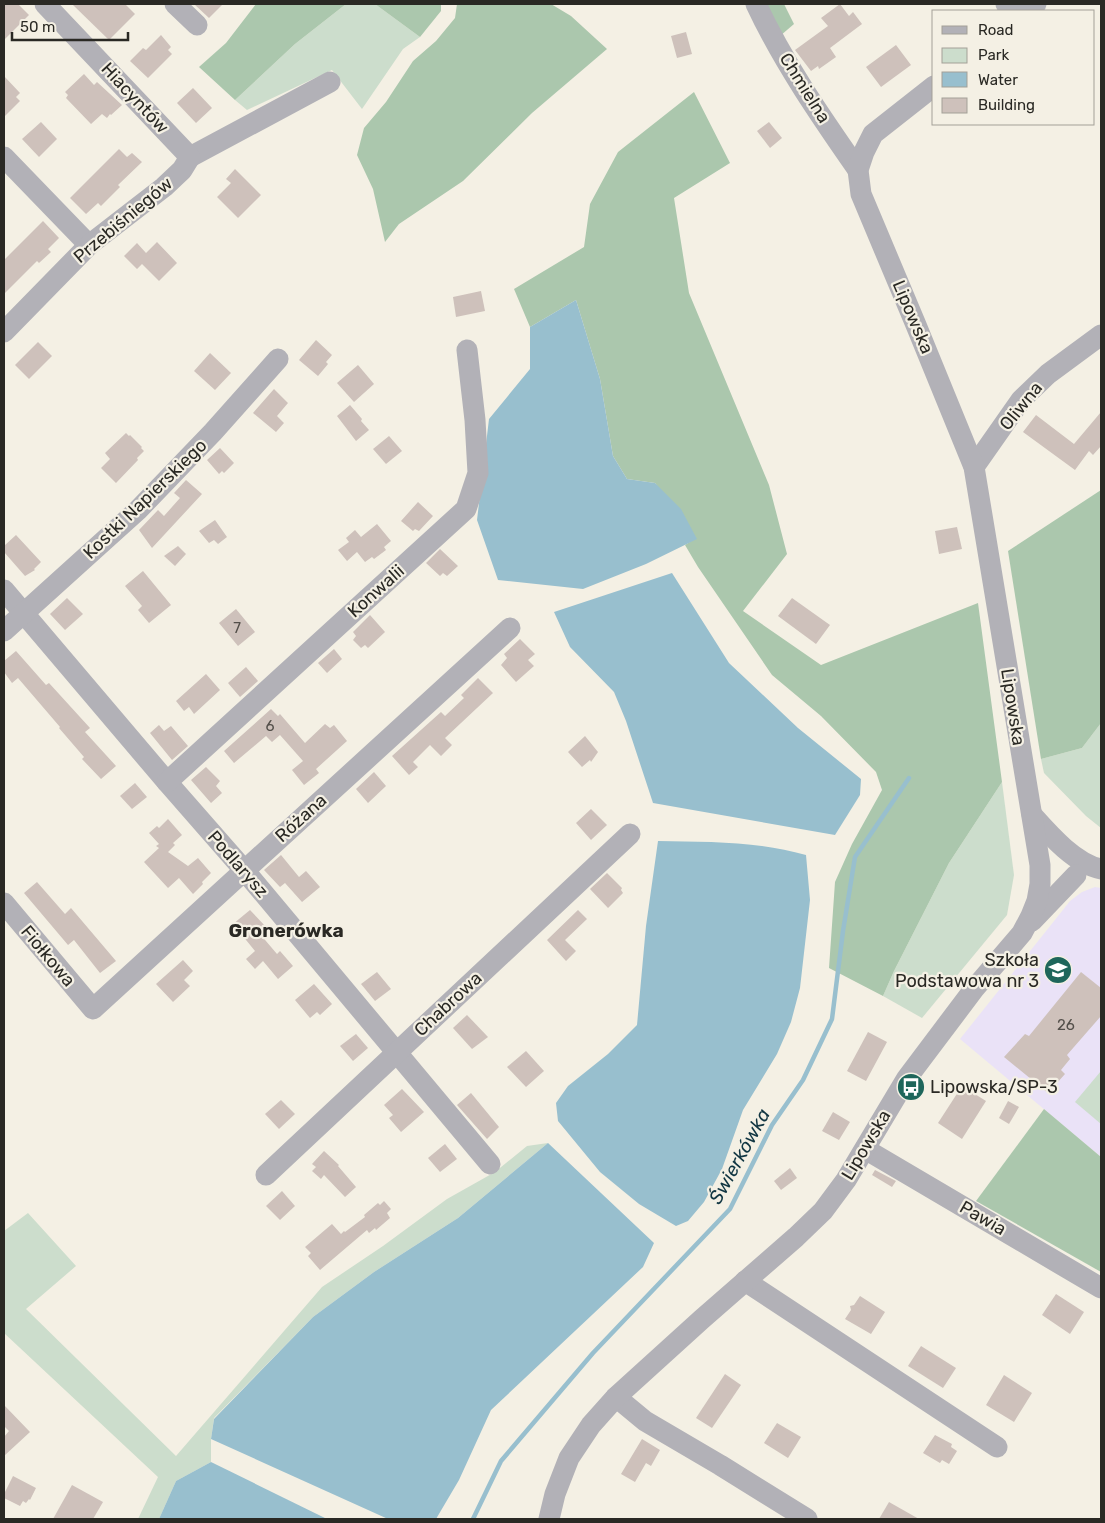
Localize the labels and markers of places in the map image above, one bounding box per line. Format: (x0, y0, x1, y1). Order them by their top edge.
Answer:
place label: Szkoła Podstawowa nr 3 (895, 949, 1039, 992)
school or university icon: Szkoła Podstawowa nr 3 (1043, 955, 1073, 985)
bus stop icon: Lipowska/SP-3 (896, 1072, 926, 1102)
place label: Lipowska/SP-3 (930, 1076, 1058, 1098)

